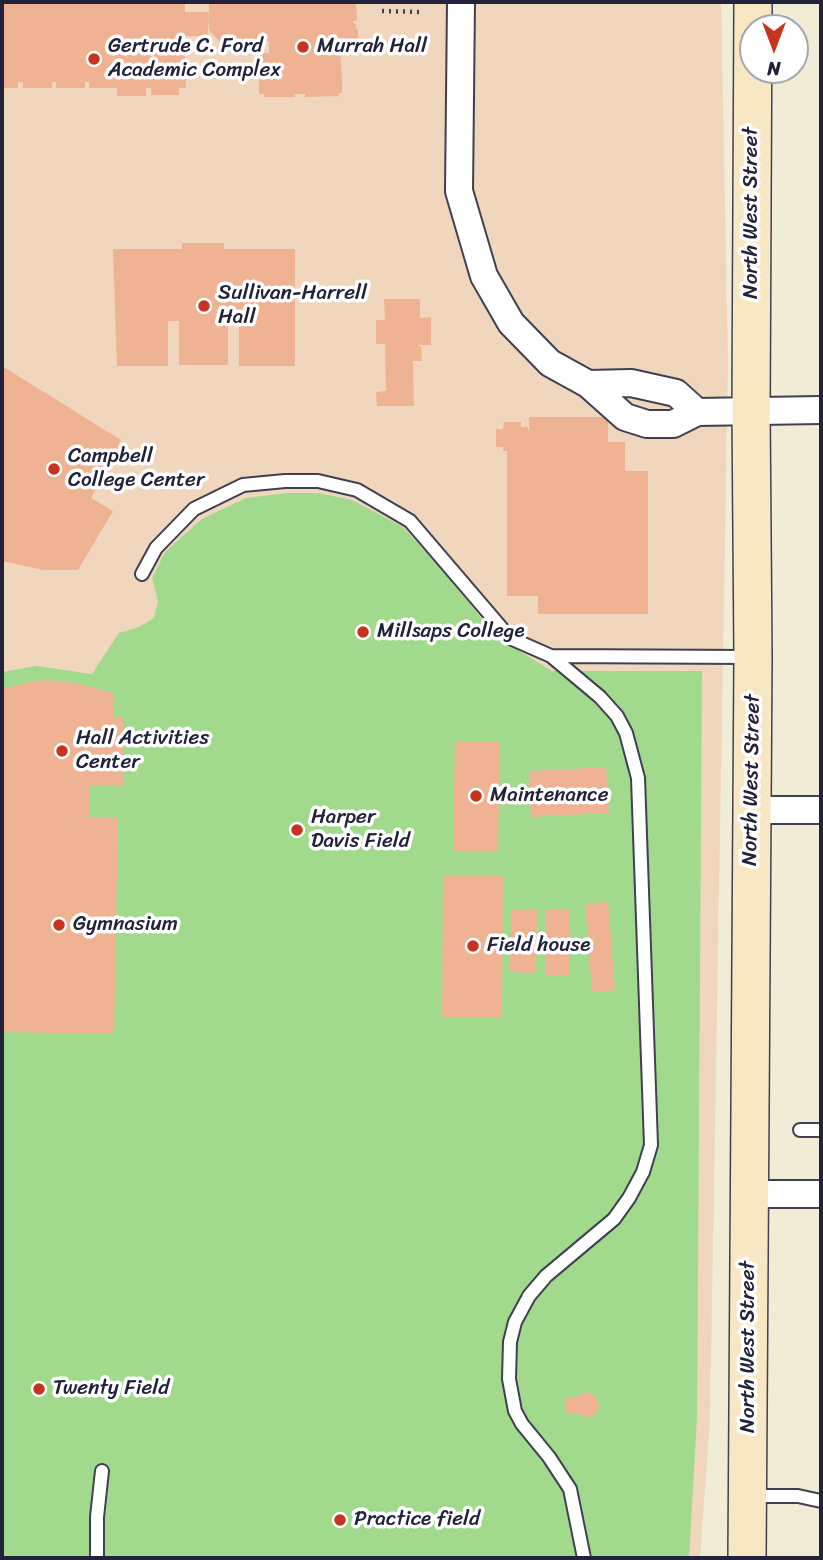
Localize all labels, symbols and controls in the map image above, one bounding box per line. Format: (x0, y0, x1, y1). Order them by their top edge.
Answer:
north arrow (739, 14, 809, 84)
place label: Gertrude C. Ford Academic Complex (108, 34, 281, 84)
place label: Murrah Hall (317, 34, 427, 60)
marker: Murrah Hall (295, 39, 311, 55)
marker: Gertrude C. Ford Academic Complex (86, 51, 102, 67)
text: N (767, 52, 781, 85)
street label: North West Street (739, 127, 765, 299)
place label: Sullivan-Harrell Hall (218, 281, 367, 331)
marker: Sullivan-Harrell Hall (196, 298, 212, 314)
place label: Campbell College Center (68, 444, 205, 494)
marker: Campbell College Center (46, 461, 62, 477)
place label: Millsaps College (377, 619, 525, 645)
marker: Millsaps College (355, 624, 371, 640)
street label: North West Street (738, 694, 766, 866)
place label: Hall Activities Center (76, 726, 209, 776)
marker: Hall Activities Center (54, 743, 70, 759)
place label: Maintenance (490, 783, 609, 809)
marker: Maintenance (468, 788, 484, 804)
place label: Harper Davis Field (311, 805, 410, 855)
marker: Harper Davis Field (289, 822, 305, 838)
place label: Gymnasium (73, 912, 178, 938)
marker: Gymnasium (51, 917, 67, 933)
place label: Field house (487, 933, 590, 959)
marker: Field house (465, 938, 481, 954)
street label: North West Street (736, 1261, 762, 1433)
place label: Twenty Field (53, 1376, 169, 1402)
marker: Twenty Field (31, 1381, 47, 1397)
place label: Practice field (354, 1507, 480, 1533)
marker: Practice field (332, 1512, 348, 1528)

